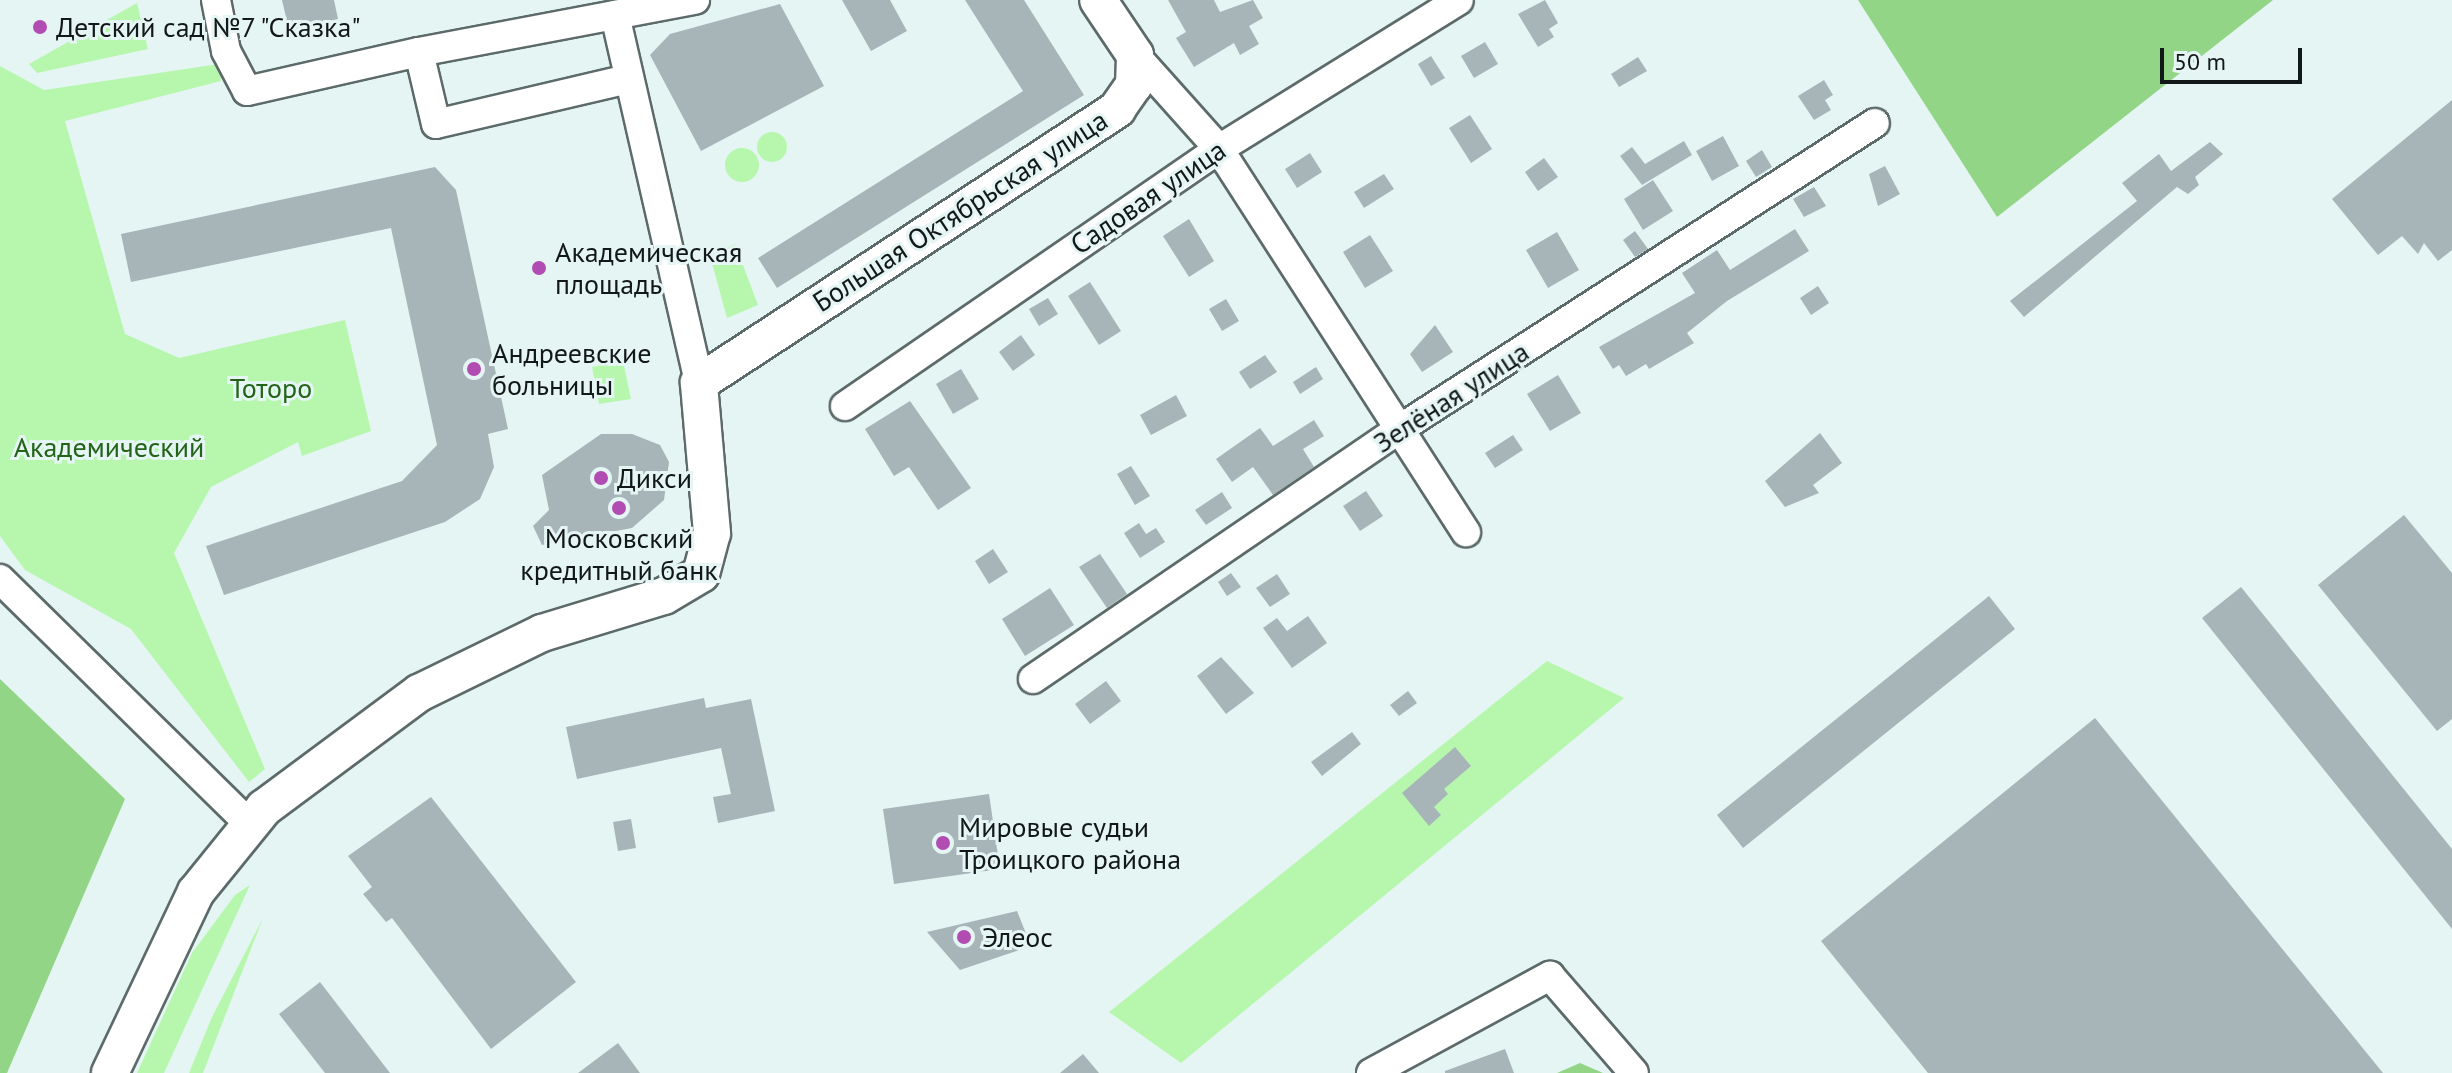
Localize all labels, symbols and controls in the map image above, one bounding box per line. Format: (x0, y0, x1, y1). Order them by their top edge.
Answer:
place label: Детский сад №7 "Сказка" (56, 10, 364, 44)
marker: Детский сад №7 "Сказка" (31, 18, 49, 36)
scale bar (2164, 32, 2306, 82)
text: 50 m (2174, 46, 2226, 77)
street label: Большая Октябрьская улица (806, 103, 1114, 319)
street label: Садовая улица (1064, 133, 1232, 261)
place label: Академическая площадь (555, 235, 742, 301)
marker: Академическая площадь (530, 259, 548, 277)
street label: Зелёная улица (1367, 334, 1535, 460)
place label: Андреевские больницы (492, 336, 651, 402)
marker: Андреевские больницы (463, 358, 485, 380)
park label: Тоторо (230, 371, 312, 405)
park label: Академический (14, 430, 204, 464)
place label: Дикси (617, 461, 692, 495)
marker: Дикси (592, 469, 610, 487)
marker: Московский кредитный банк (610, 499, 628, 517)
place label: Московский кредитный банк (520, 521, 718, 587)
place label: Мировые судьи Троицкого района (959, 810, 1181, 876)
marker: Мировые судьи Троицкого района (934, 834, 952, 852)
place label: Элеос (982, 920, 1053, 954)
marker: Элеос (953, 926, 975, 948)

